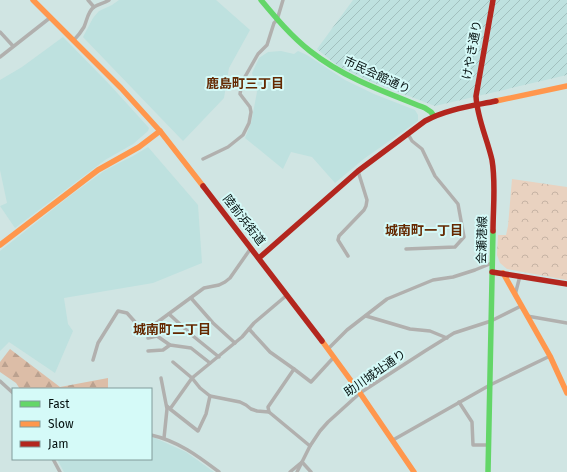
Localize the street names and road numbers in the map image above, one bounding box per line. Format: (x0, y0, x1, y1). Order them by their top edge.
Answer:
street label: けやき通り (459, 19, 485, 81)
street label: 市民会館通り (341, 53, 413, 97)
street label: 陸前浜街道 (220, 192, 268, 248)
street label: 会瀬港線 (475, 216, 489, 264)
street label: 助川城址通り (341, 347, 409, 399)

